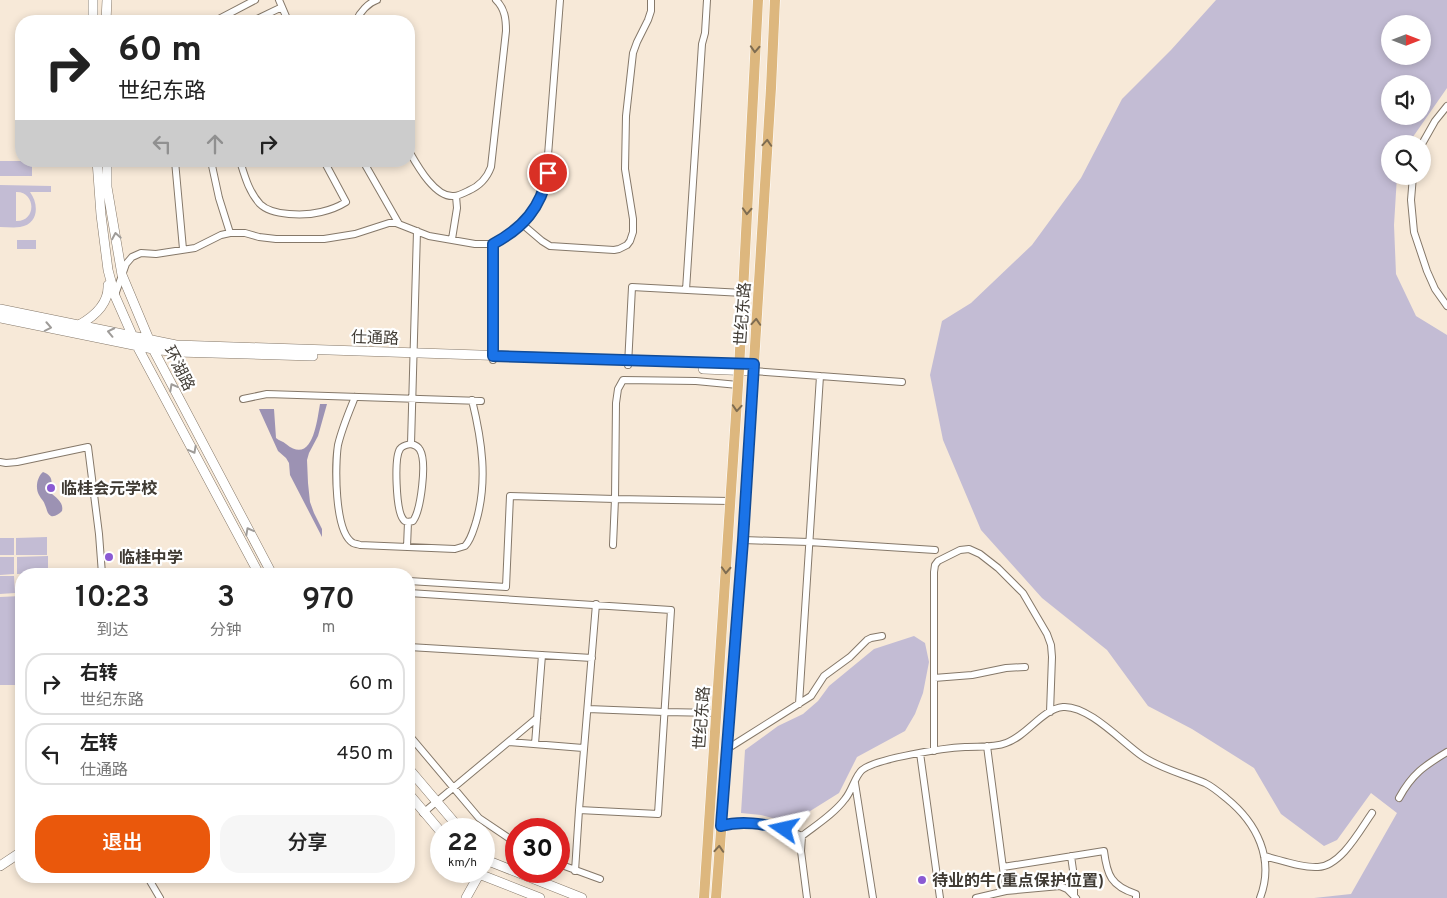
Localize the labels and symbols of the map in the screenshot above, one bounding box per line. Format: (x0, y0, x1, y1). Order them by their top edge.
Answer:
north arrow (1381, 15, 1431, 65)
one-way arrow (750, 45, 761, 53)
one-way arrow (762, 138, 773, 146)
pin (527, 152, 569, 194)
one-way arrow (742, 207, 753, 215)
one-way arrow (111, 232, 121, 241)
street label: 世纪东路 (732, 282, 756, 347)
one-way arrow (751, 318, 762, 326)
one-way arrow (43, 322, 52, 332)
one-way arrow (107, 327, 116, 338)
street label: 仕通路 (351, 328, 399, 350)
street label: 环湖路 (158, 343, 198, 395)
one-way arrow (169, 383, 179, 392)
one-way arrow (731, 404, 742, 412)
one-way arrow (187, 445, 197, 454)
place label: 临桂会元学校 (61, 479, 158, 500)
marker: 临桂会元学校 (45, 482, 57, 494)
one-way arrow (245, 527, 255, 536)
place label: 临桂中学 (119, 548, 183, 569)
marker: 临桂中学 (103, 551, 115, 563)
one-way arrow (721, 567, 732, 575)
street label: 世纪东路 (691, 686, 715, 751)
position arrow (757, 802, 809, 854)
speed limit sign: 30 (505, 818, 570, 883)
one-way arrow (714, 845, 725, 853)
place label: 待业的牛(重点保护位置) (932, 872, 1104, 892)
marker: 待业的牛(重点保护位置) (916, 874, 928, 886)

